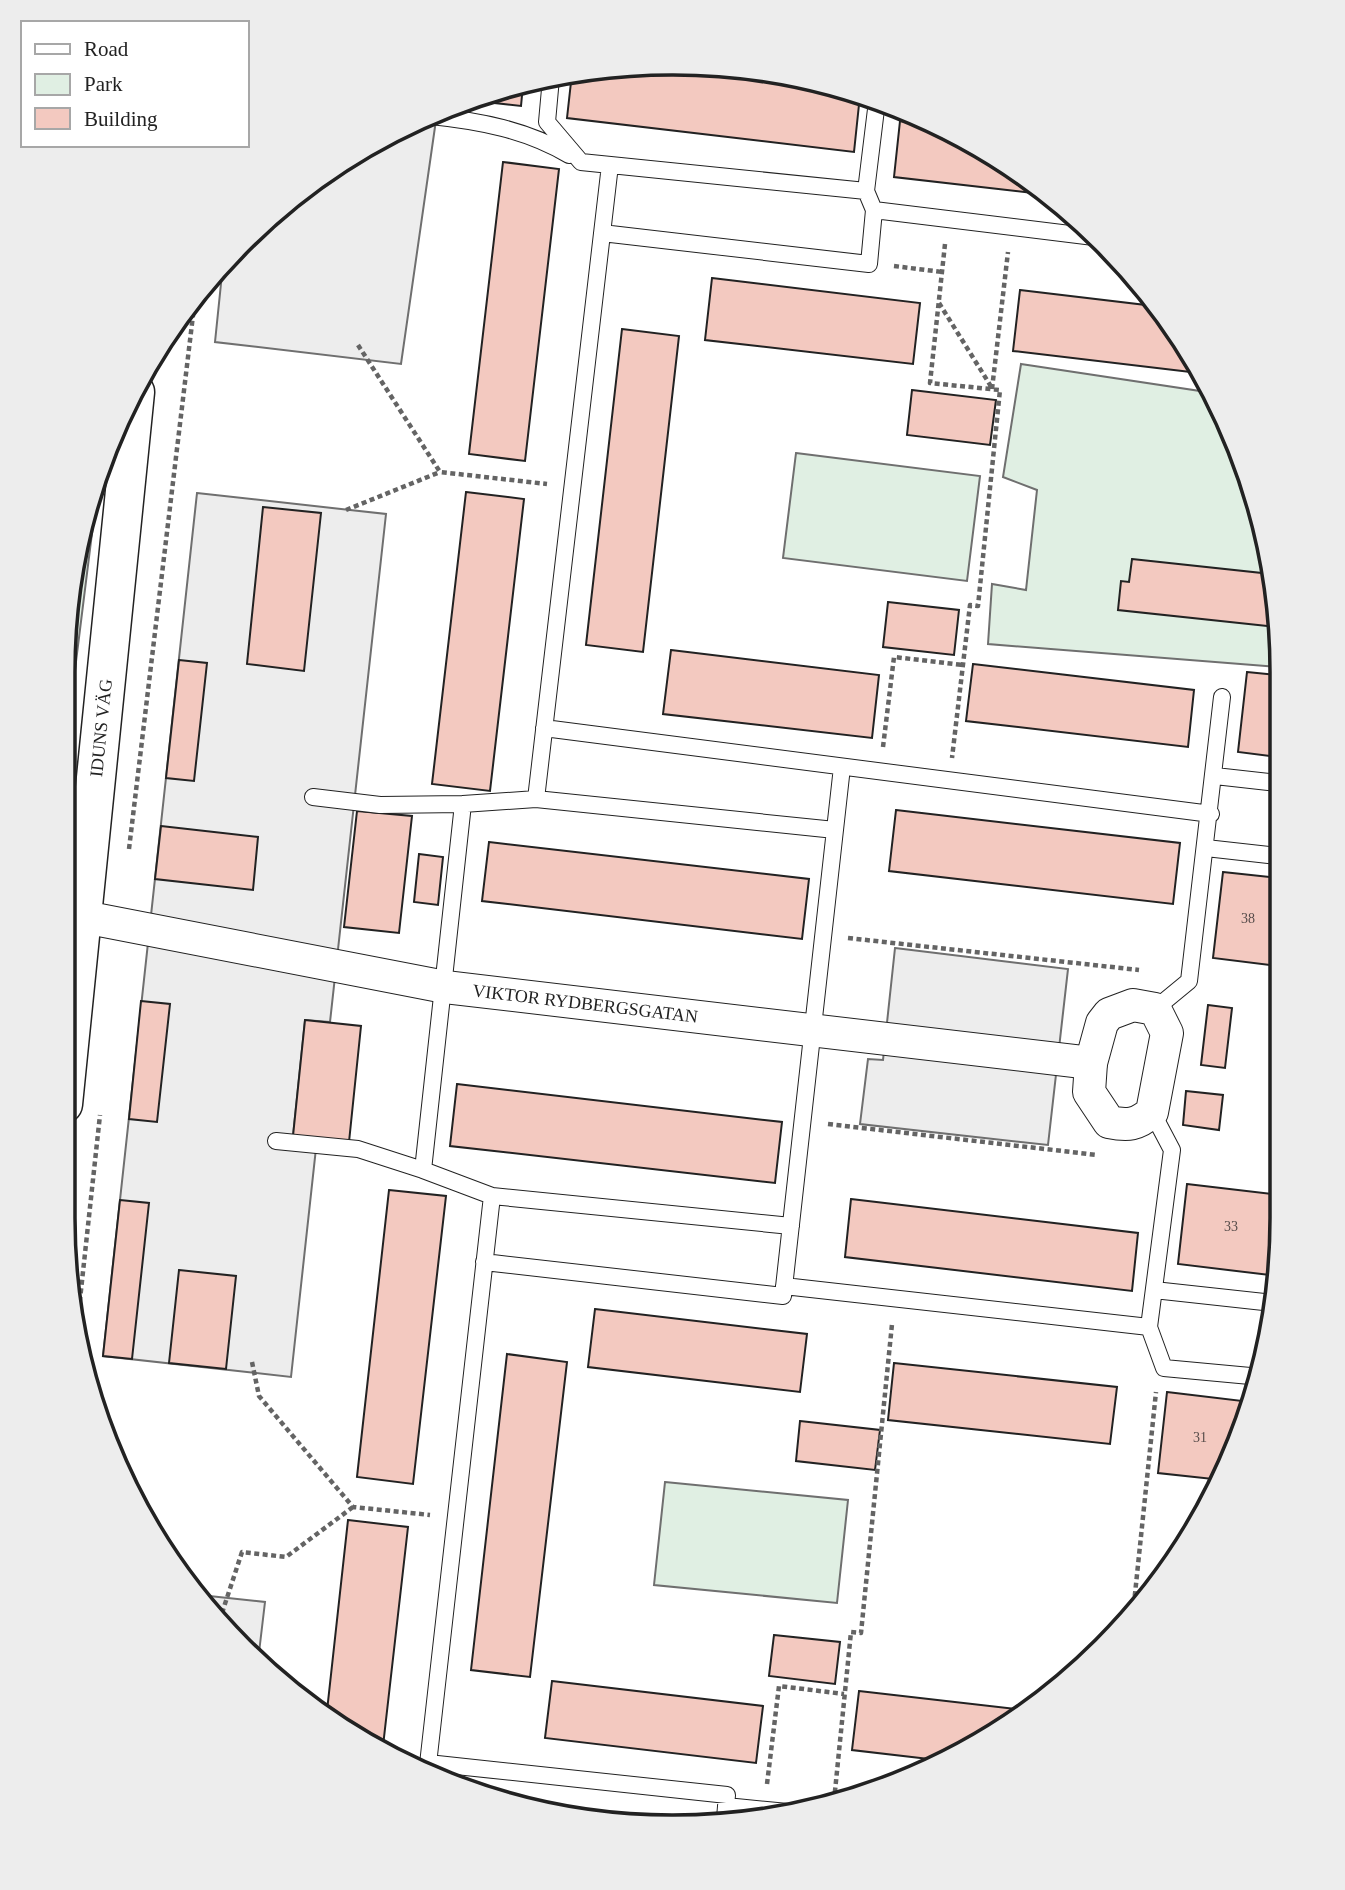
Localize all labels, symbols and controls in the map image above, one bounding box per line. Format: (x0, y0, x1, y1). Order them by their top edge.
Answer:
legend (21, 21, 248, 147)
text: Road (84, 37, 129, 61)
text: Park (84, 72, 123, 96)
text: Building (84, 107, 158, 131)
street label: IDUNS VÄG (86, 678, 116, 778)
house number: 38 (1241, 911, 1255, 926)
street label: VIKTOR RYDBERGSGATAN (472, 980, 699, 1027)
house number: 33 (1224, 1219, 1238, 1234)
house number: 31 (1193, 1430, 1207, 1445)

